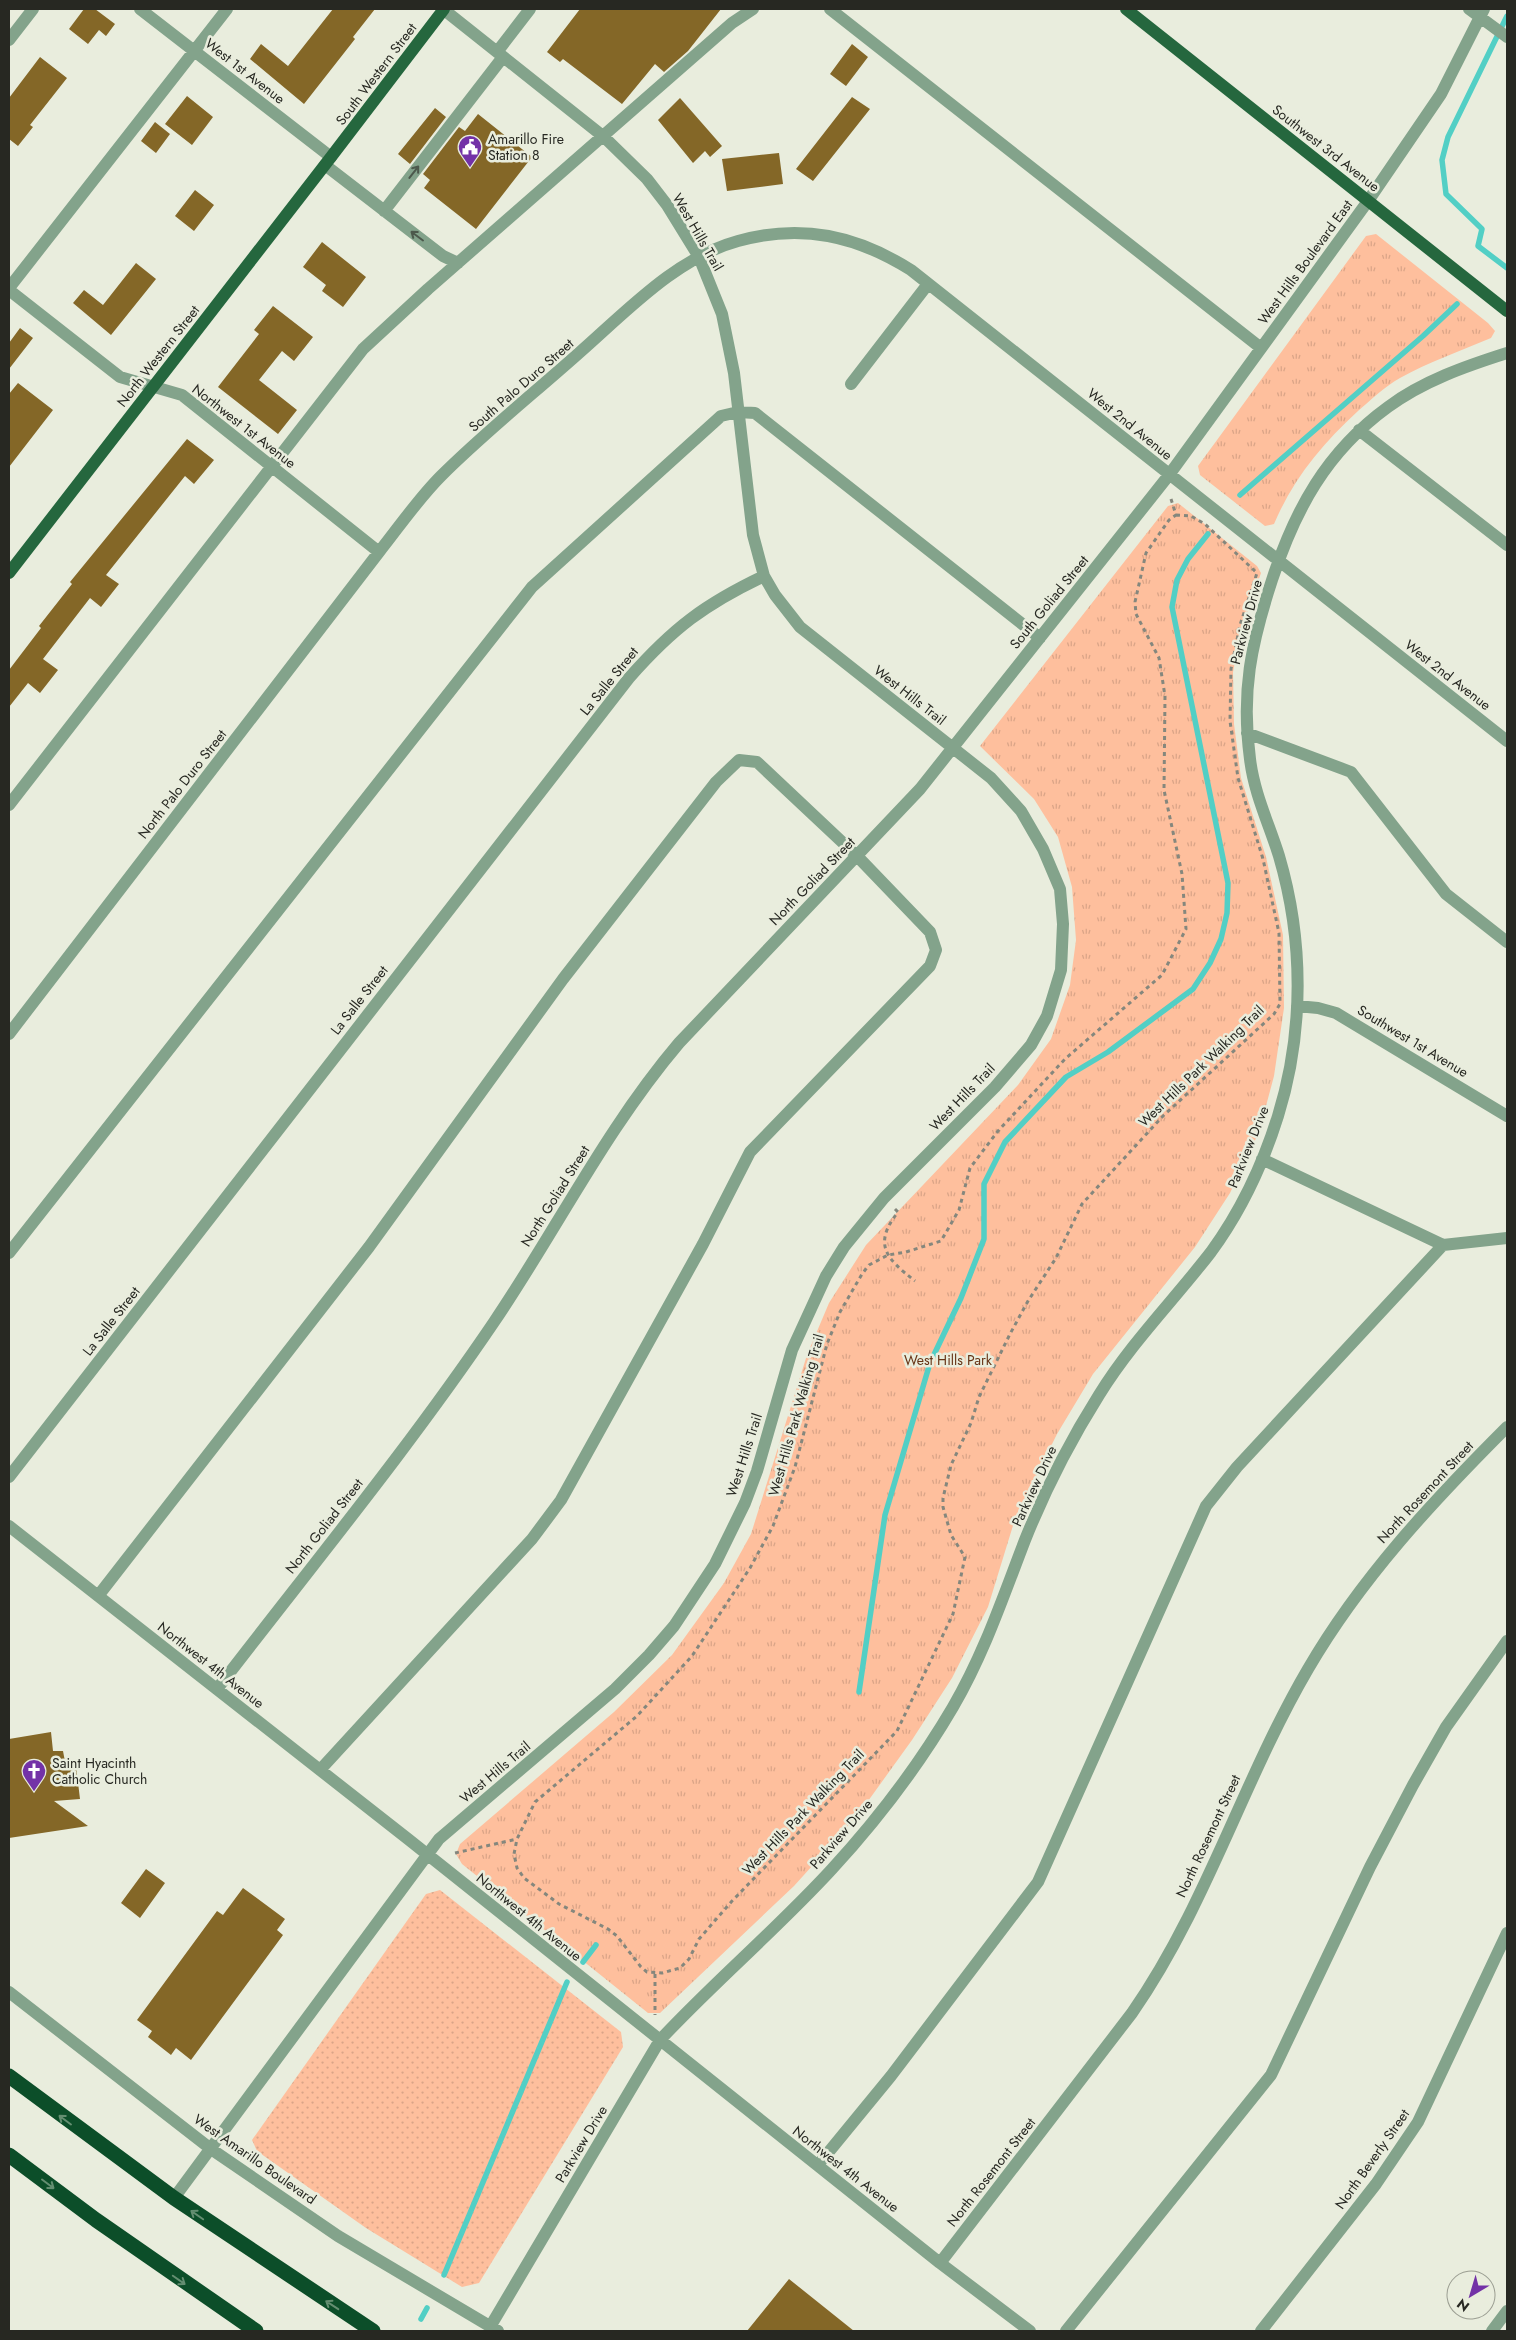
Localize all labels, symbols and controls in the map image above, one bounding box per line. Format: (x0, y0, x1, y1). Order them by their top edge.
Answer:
street label: South Western Street (331, 18, 422, 129)
street label: West 1st Avenue (201, 33, 289, 109)
street label: Southwest 3rd Avenue (1268, 100, 1384, 196)
place label: Amarillo Fire Station 8 (488, 129, 564, 165)
public building icon: Amarillo Fire Station 8 (457, 134, 483, 168)
one-way arrow (409, 165, 419, 179)
street label: West Hills Trail (668, 189, 728, 275)
street label: West Hills Boulevard East (1253, 195, 1357, 328)
one-way arrow (410, 231, 424, 241)
street label: North Western Street (112, 300, 204, 411)
street label: South Palo Duro Street (464, 333, 578, 436)
street label: Northwest 1st Avenue (188, 379, 300, 473)
street label: West 2nd Avenue (1083, 383, 1177, 465)
street label: South Goliad Street (1005, 550, 1093, 653)
street label: Parkview Drive (1225, 577, 1267, 667)
street label: West 2nd Avenue (1401, 635, 1495, 715)
street label: La Salle Street (575, 642, 643, 720)
street label: West Hills Trail (870, 660, 950, 730)
street label: North Palo Duro Street (133, 725, 232, 843)
street label: North Goliad Street (765, 832, 860, 930)
street label: La Salle Street (326, 961, 393, 1039)
street label: Southwest 1st Avenue (1354, 1000, 1472, 1082)
street label: West Hills Park Walking Trail (1134, 1001, 1268, 1131)
street label: West Hills Trail (925, 1059, 999, 1135)
street label: Parkview Drive (1222, 1103, 1274, 1191)
street label: North Goliad Street (516, 1141, 595, 1250)
street label: La Salle Street (78, 1282, 145, 1360)
street label: West Hills Park Walking Trail (763, 1332, 829, 1498)
park label: West Hills Park (904, 1350, 993, 1370)
street label: West Hills Trail (721, 1411, 767, 1499)
street label: North Rosemont Street (1372, 1436, 1478, 1548)
street label: Parkview Drive (1007, 1442, 1061, 1530)
street label: North Goliad Street (280, 1474, 368, 1578)
street label: Northwest 4th Avenue (153, 1617, 269, 1713)
street label: West Hills Trail (455, 1736, 535, 1808)
street label: West Hills Park Walking Trail (738, 1745, 868, 1879)
place label: Saint Hyacinth Catholic Church (52, 1753, 147, 1789)
church icon: Saint Hyacinth Catholic Church (21, 1758, 47, 1792)
street label: North Rosemont Street (1171, 1771, 1246, 1901)
street label: Parkview Drive (805, 1795, 877, 1873)
street label: Northwest 4th Avenue (472, 1868, 586, 1966)
street label: Parkview Drive (550, 2102, 612, 2186)
street label: North Beverly Street (1330, 2104, 1414, 2213)
street label: West Amarillo Boulevard (190, 2109, 320, 2209)
street label: North Rosemont Street (942, 2113, 1040, 2231)
one-way arrow (59, 2114, 72, 2125)
street label: Northwest 4th Avenue (788, 2121, 904, 2217)
one-way arrow (41, 2179, 55, 2189)
one-way arrow (190, 2210, 204, 2220)
north arrow (1446, 2270, 1496, 2320)
one-way arrow (172, 2275, 186, 2285)
text: N (1452, 2294, 1474, 2317)
one-way arrow (326, 2299, 340, 2309)

